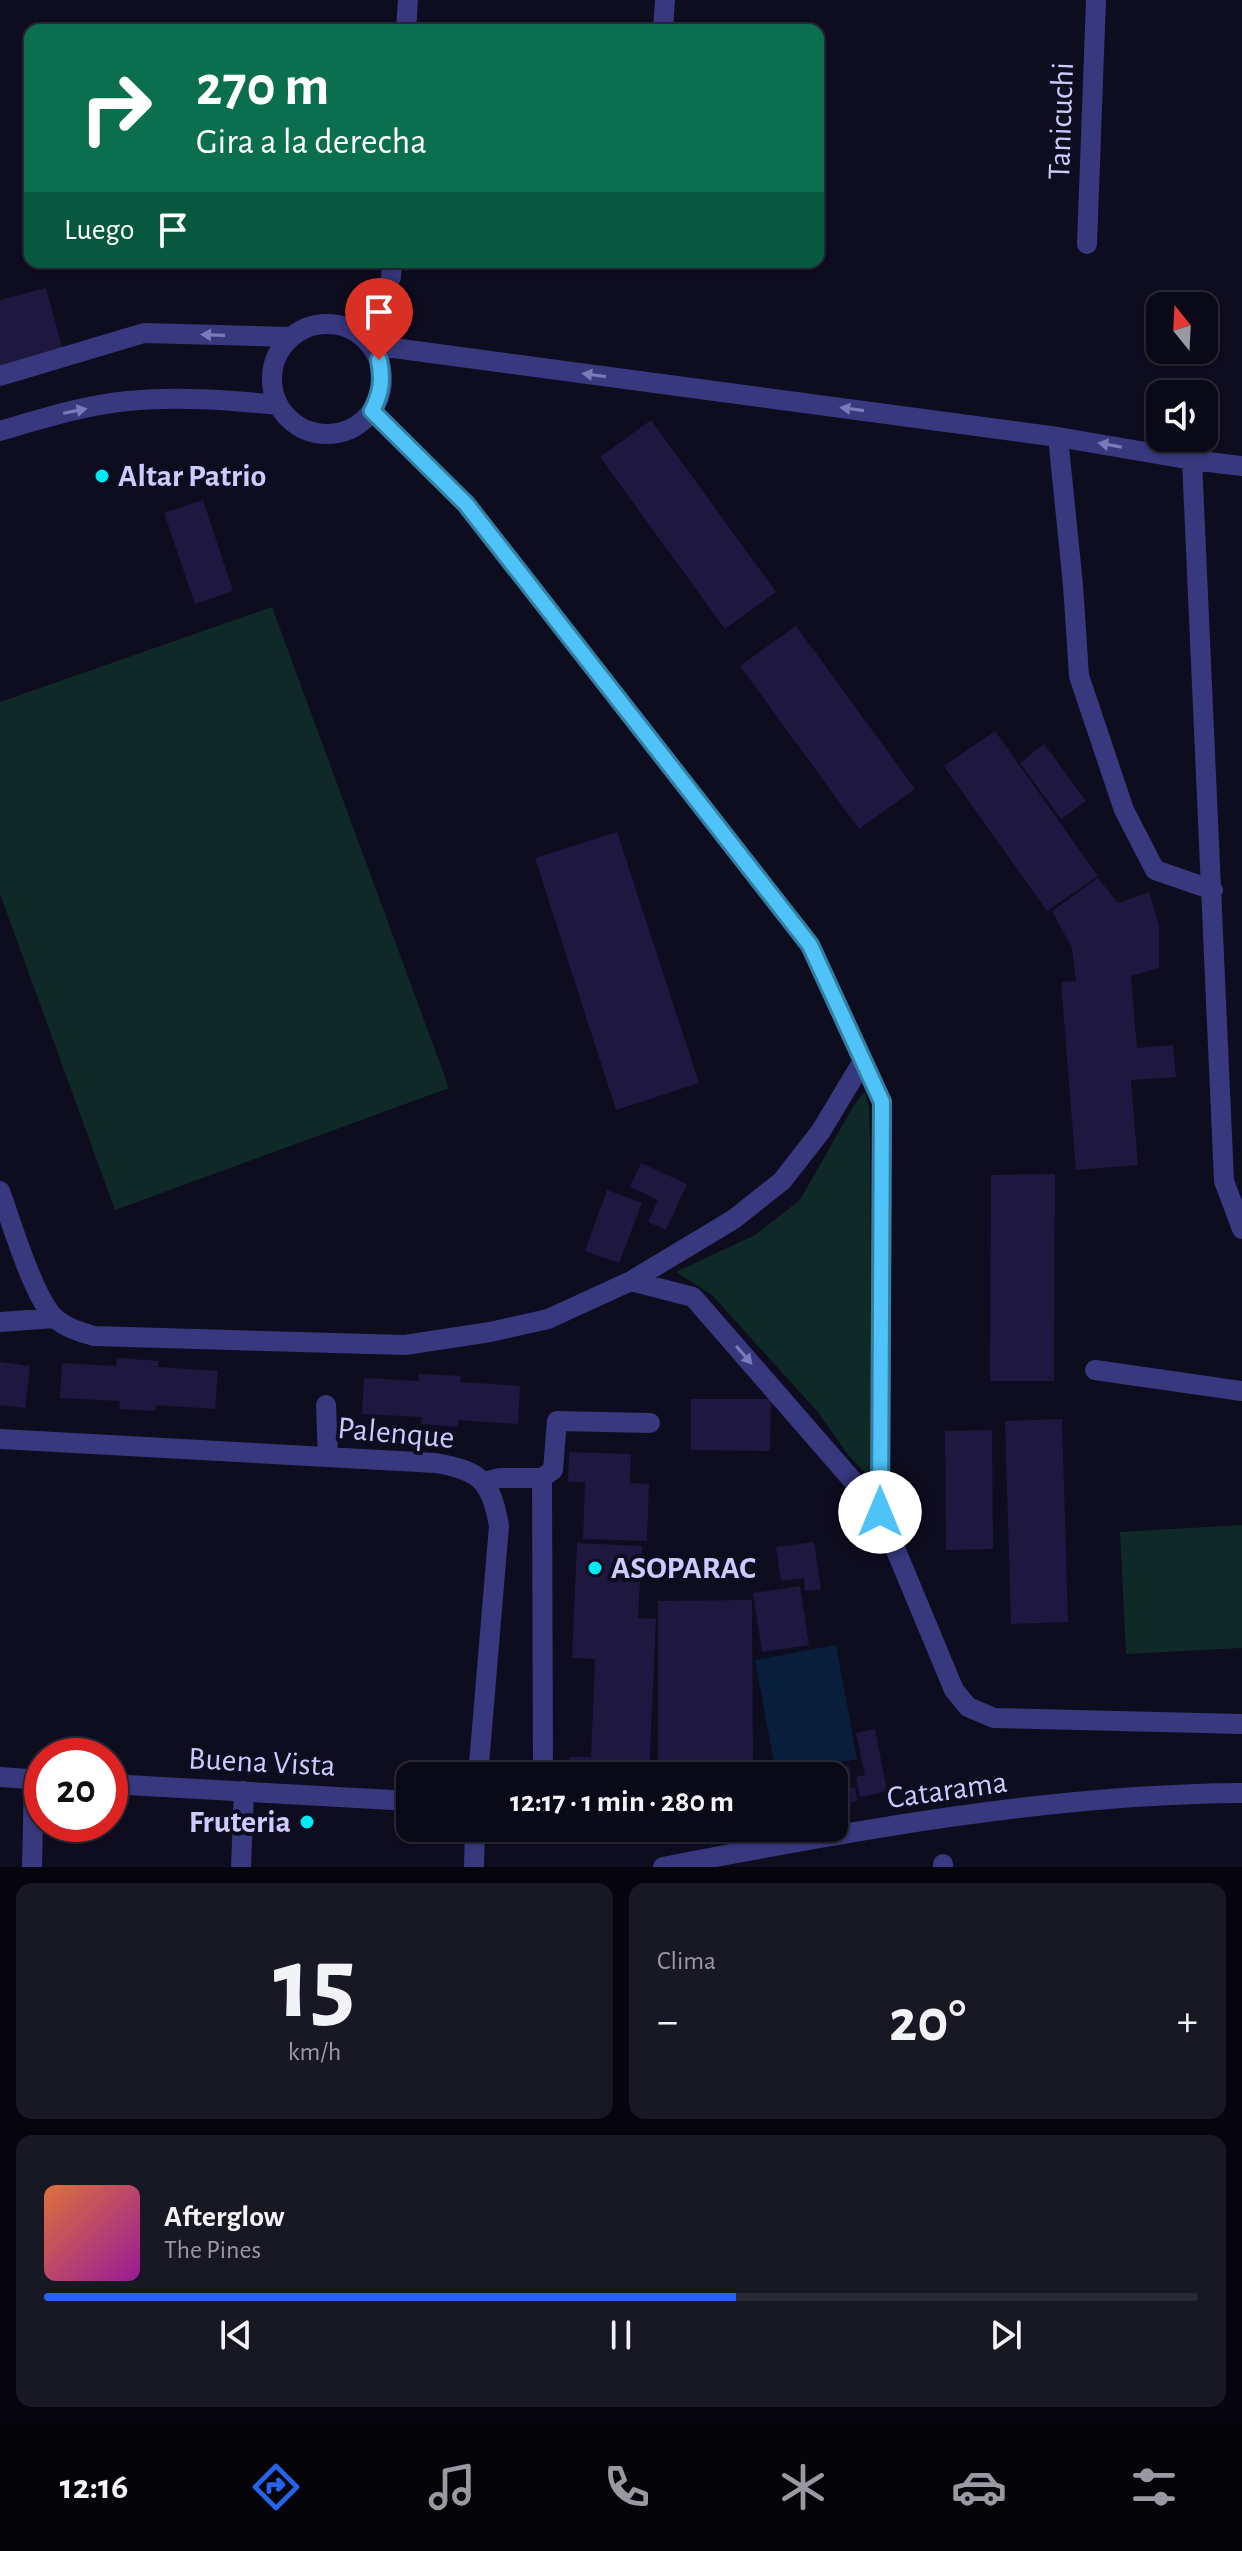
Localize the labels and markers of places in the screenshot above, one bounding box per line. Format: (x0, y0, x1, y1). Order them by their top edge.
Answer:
pin (345, 278, 413, 360)
place label: Altar Patrio (118, 460, 266, 492)
marker: Altar Patrio (93, 467, 111, 485)
place label: ASOPARAC (611, 1552, 756, 1584)
marker: ASOPARAC (586, 1559, 604, 1577)
place label: Fruteria (189, 1806, 291, 1838)
marker: Fruteria (298, 1813, 316, 1831)

